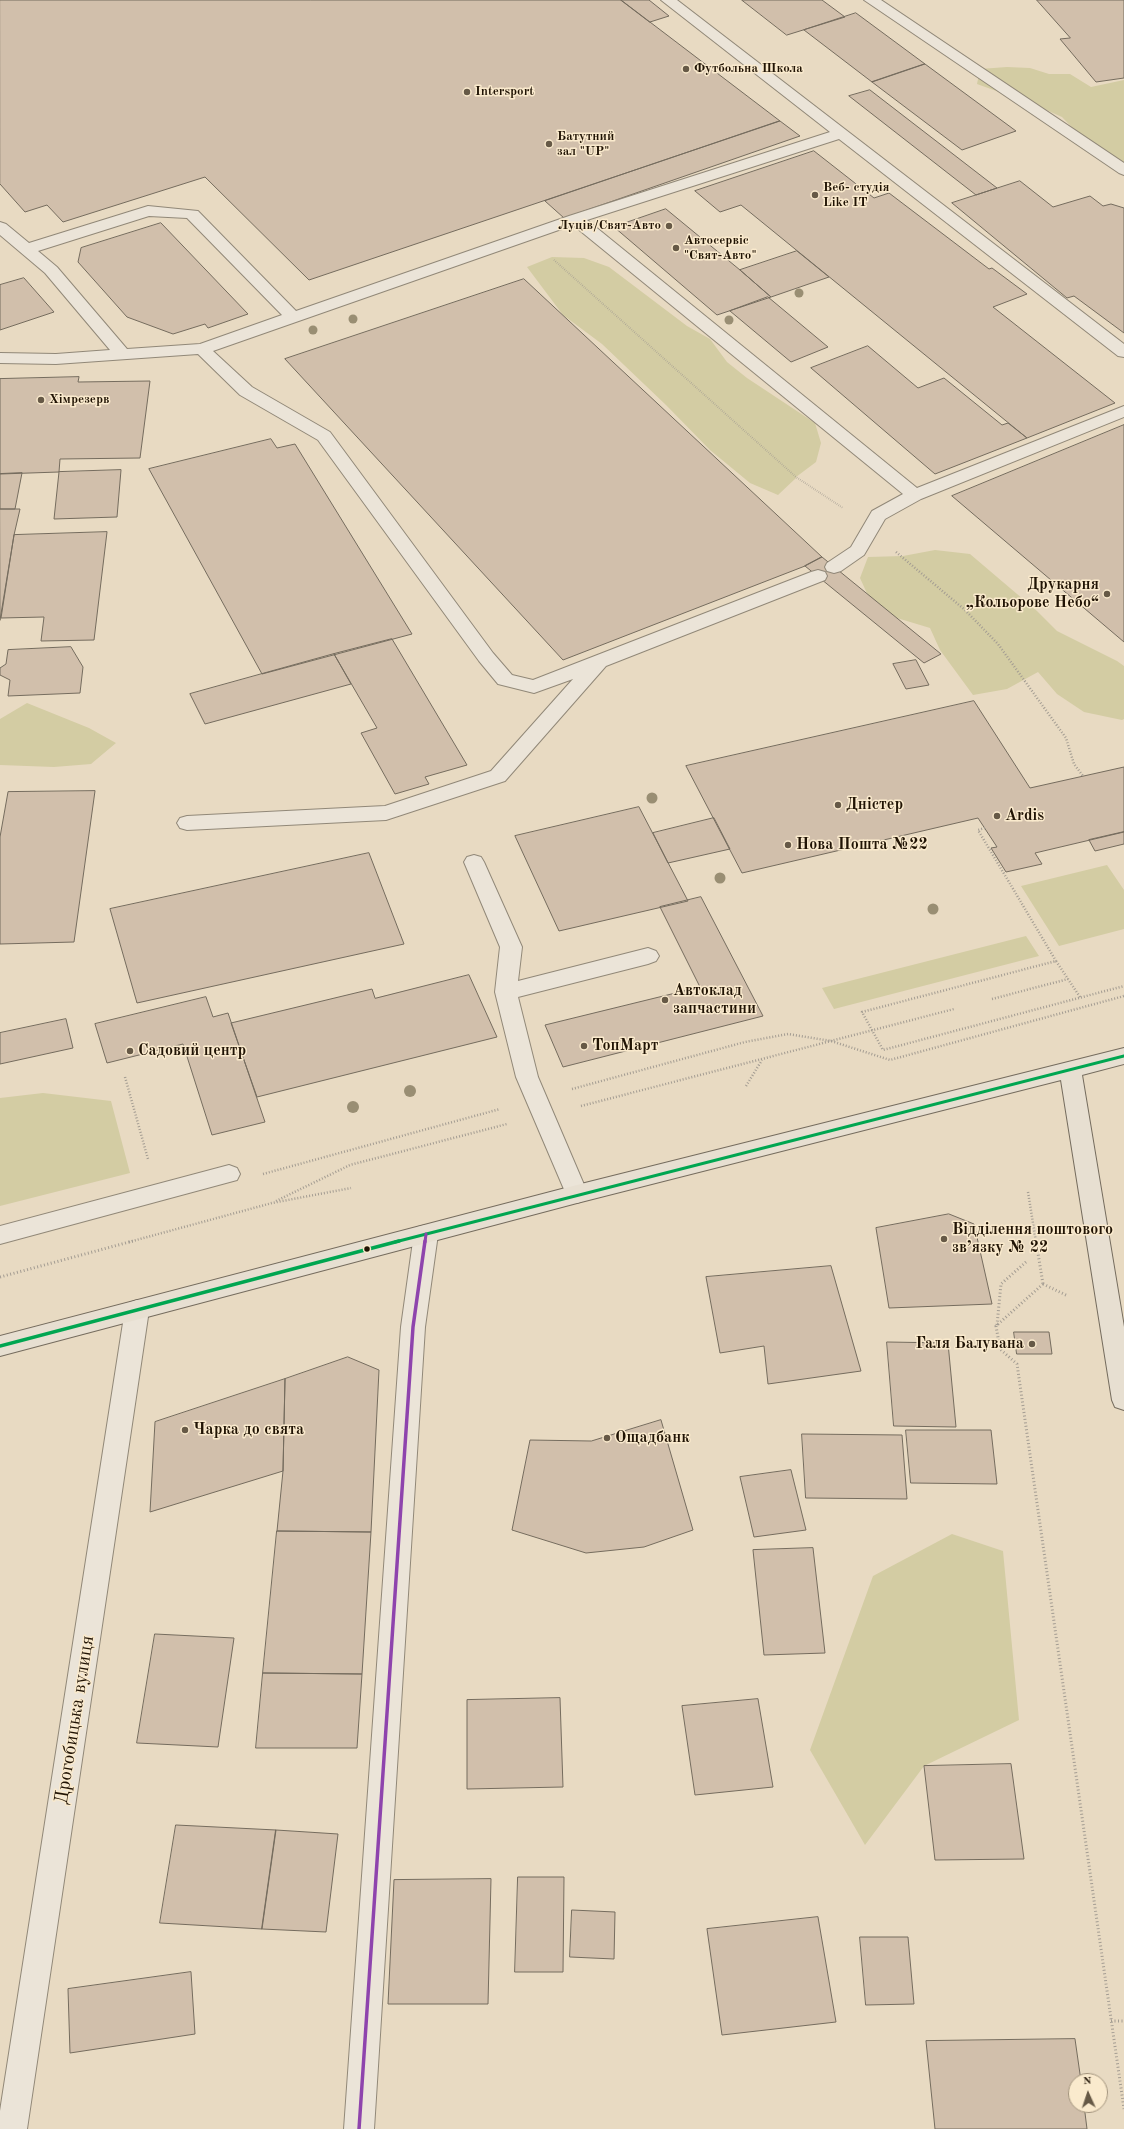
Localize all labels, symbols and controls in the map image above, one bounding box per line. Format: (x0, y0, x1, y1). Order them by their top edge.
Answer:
place label: Футбольна Школа (694, 61, 803, 77)
marker: Футбольна Школа (681, 64, 691, 74)
place label: Intersport (475, 84, 534, 100)
marker: Intersport (462, 87, 472, 97)
place label: Батутний зал "UP" (557, 129, 614, 160)
marker: Батутний зал "UP" (544, 139, 554, 149)
place label: Веб- студія Like IT (823, 180, 890, 211)
marker: Веб- студія Like IT (810, 190, 820, 200)
place label: Луців/Свят-Авто (558, 218, 661, 234)
marker: Луців/Свят-Авто (664, 221, 674, 231)
place label: Автосервіс "Свят-Авто" (684, 233, 757, 264)
marker: Автосервіс "Свят-Авто" (671, 243, 681, 253)
place label: Хімрезерв (49, 392, 109, 408)
marker: Хімрезерв (36, 395, 46, 405)
place label: Друкарня „Кольорове Небо“ (966, 575, 1099, 613)
marker: Друкарня „Кольорове Небо“ (1102, 589, 1112, 599)
place label: Дністер (846, 795, 903, 815)
marker: Дністер (833, 800, 843, 810)
place label: Ardis (1005, 806, 1044, 826)
marker: Ardis (992, 811, 1002, 821)
place label: Нова Пошта №22 (796, 835, 928, 855)
marker: Нова Пошта №22 (783, 840, 793, 850)
place label: Автоклад запчастини (673, 981, 756, 1019)
marker: Автоклад запчастини (660, 995, 670, 1005)
place label: ТопМарт (592, 1036, 658, 1056)
place label: Садовий центр (138, 1041, 246, 1061)
marker: ТопМарт (579, 1041, 589, 1051)
marker: Садовий центр (125, 1046, 135, 1056)
place label: Відділення поштового зв’язку № 22 (952, 1220, 1113, 1258)
marker: Відділення поштового зв’язку № 22 (939, 1234, 949, 1244)
unlabelled marker (362, 1244, 372, 1254)
place label: Галя Балувана (916, 1334, 1024, 1354)
marker: Галя Балувана (1027, 1339, 1037, 1349)
place label: Чарка до свята (193, 1420, 304, 1440)
marker: Чарка до свята (180, 1425, 190, 1435)
place label: Ощадбанк (615, 1428, 690, 1448)
marker: Ощадбанк (602, 1433, 612, 1443)
street label: Дрогобицька вулиця (50, 1634, 100, 1806)
north arrow (1068, 2073, 1108, 2113)
text: N (1083, 2076, 1092, 2087)

